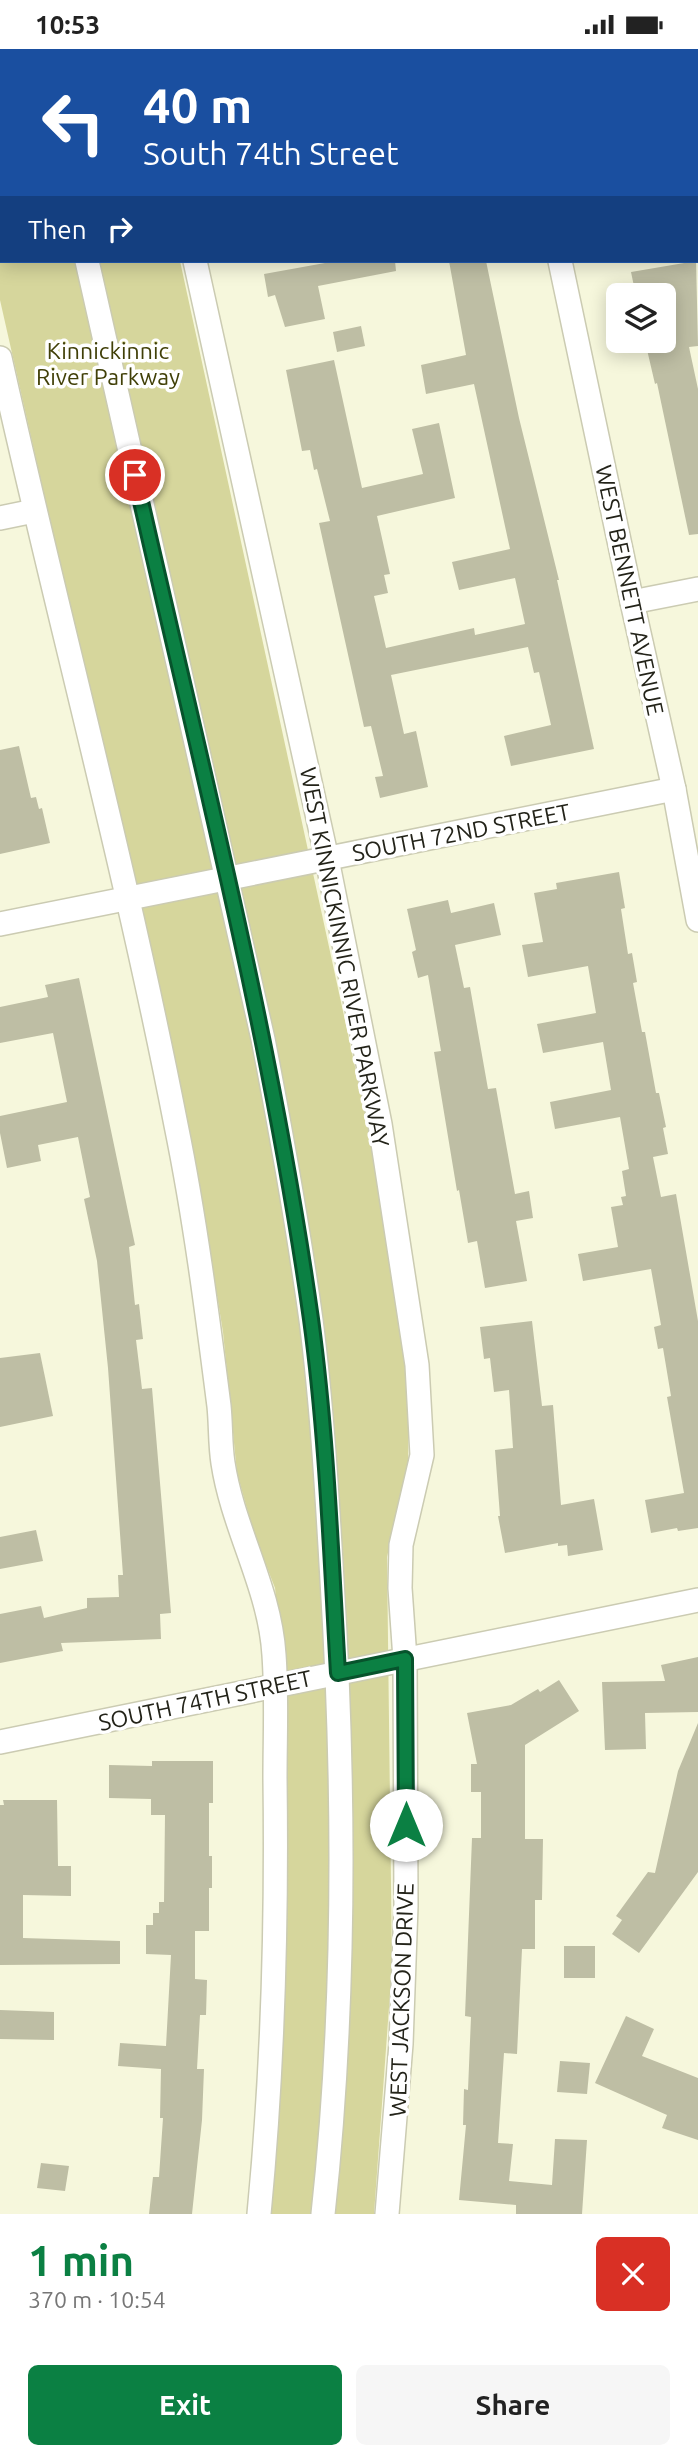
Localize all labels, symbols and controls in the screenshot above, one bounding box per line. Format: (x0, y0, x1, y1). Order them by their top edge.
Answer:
text: 10:53 (35, 10, 100, 39)
icon: left (28, 77, 119, 168)
text: 40 m (143, 77, 252, 132)
text: South 74th Street (143, 135, 399, 171)
icon: right (101, 210, 139, 248)
text: Then (28, 215, 87, 244)
map controls (606, 283, 676, 353)
button: layers (606, 283, 676, 353)
park label: Kinnickinnic River Parkway (36, 338, 180, 389)
pin (105, 445, 165, 505)
icon: arrive (116, 456, 154, 494)
street label: WEST BENNETT AVENUE (591, 463, 669, 717)
street label: WEST KINNICKINNIC RIVER PARKWAY (296, 765, 394, 1150)
street label: SOUTH 72ND STREET (350, 799, 572, 865)
street label: SOUTH 74TH STREET (96, 1665, 314, 1735)
position arrow (369, 1788, 443, 1862)
street label: WEST JACKSON DRIVE (384, 1883, 418, 2117)
text: 1 min (28, 2237, 134, 2284)
button: close (596, 2237, 670, 2311)
text: 370 m · 10:54 (28, 2287, 166, 2312)
button: Exit (28, 2365, 342, 2445)
button: Share (356, 2365, 670, 2445)

